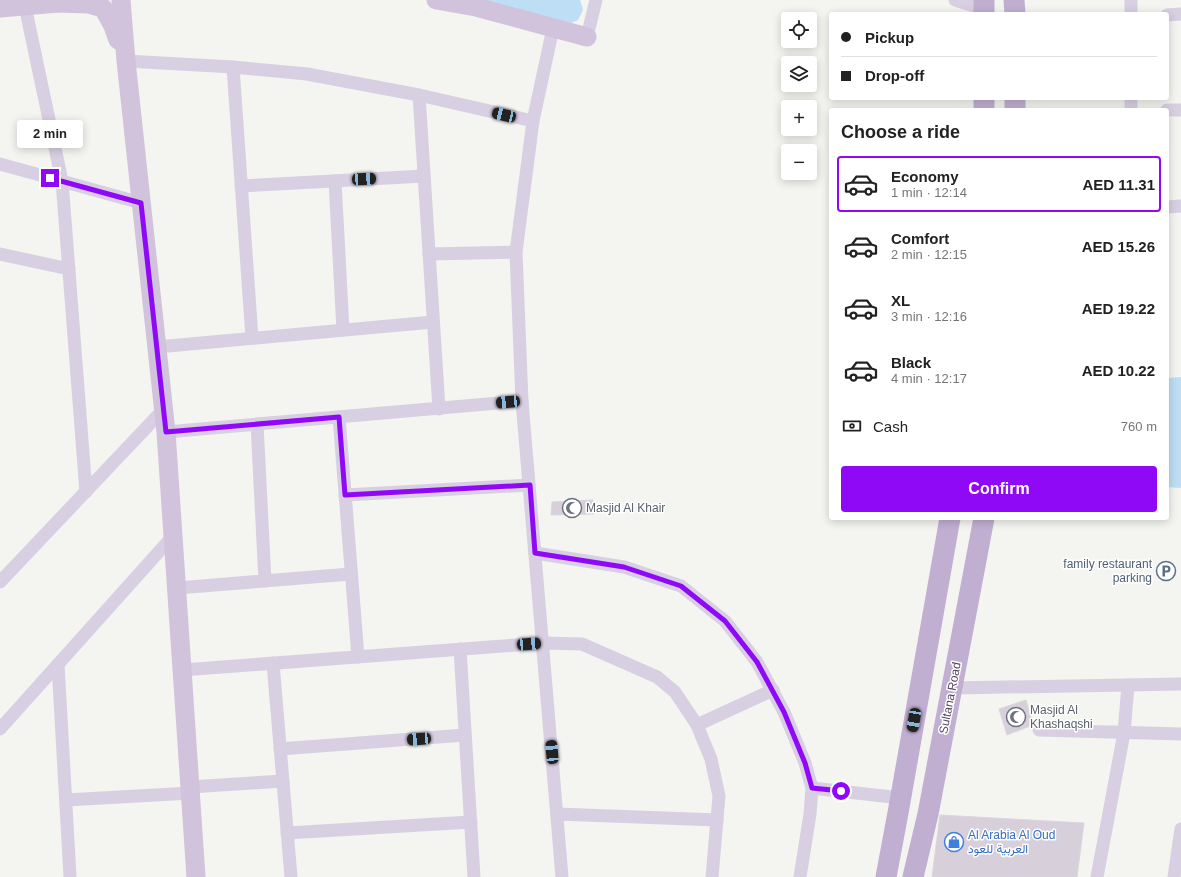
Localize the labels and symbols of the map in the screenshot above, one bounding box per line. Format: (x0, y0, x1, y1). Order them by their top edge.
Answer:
car (491, 106, 517, 124)
callout: 2 min (17, 120, 83, 148)
route end (41, 169, 59, 187)
car (352, 172, 376, 186)
car (496, 395, 520, 409)
mosque icon: Masjid Al Khair (561, 497, 583, 519)
place label: Masjid Al Khair (586, 501, 665, 515)
place label: family restaurant parking (1063, 557, 1153, 585)
parking icon: family restaurant parking (1155, 560, 1177, 582)
car (517, 637, 541, 651)
street label: Sultana Road (936, 661, 964, 735)
place label: Masjid Al Khashaqshi (1030, 703, 1093, 731)
mosque icon: Masjid Al Khashaqshi (1005, 706, 1027, 728)
car (906, 707, 922, 733)
car (407, 732, 431, 746)
car (545, 740, 559, 764)
route start (832, 782, 850, 800)
place label: Al Arabia Al Oud العربية للعود (968, 828, 1055, 857)
shop icon: Al Arabia Al Oud العربية للعود (943, 831, 965, 853)

